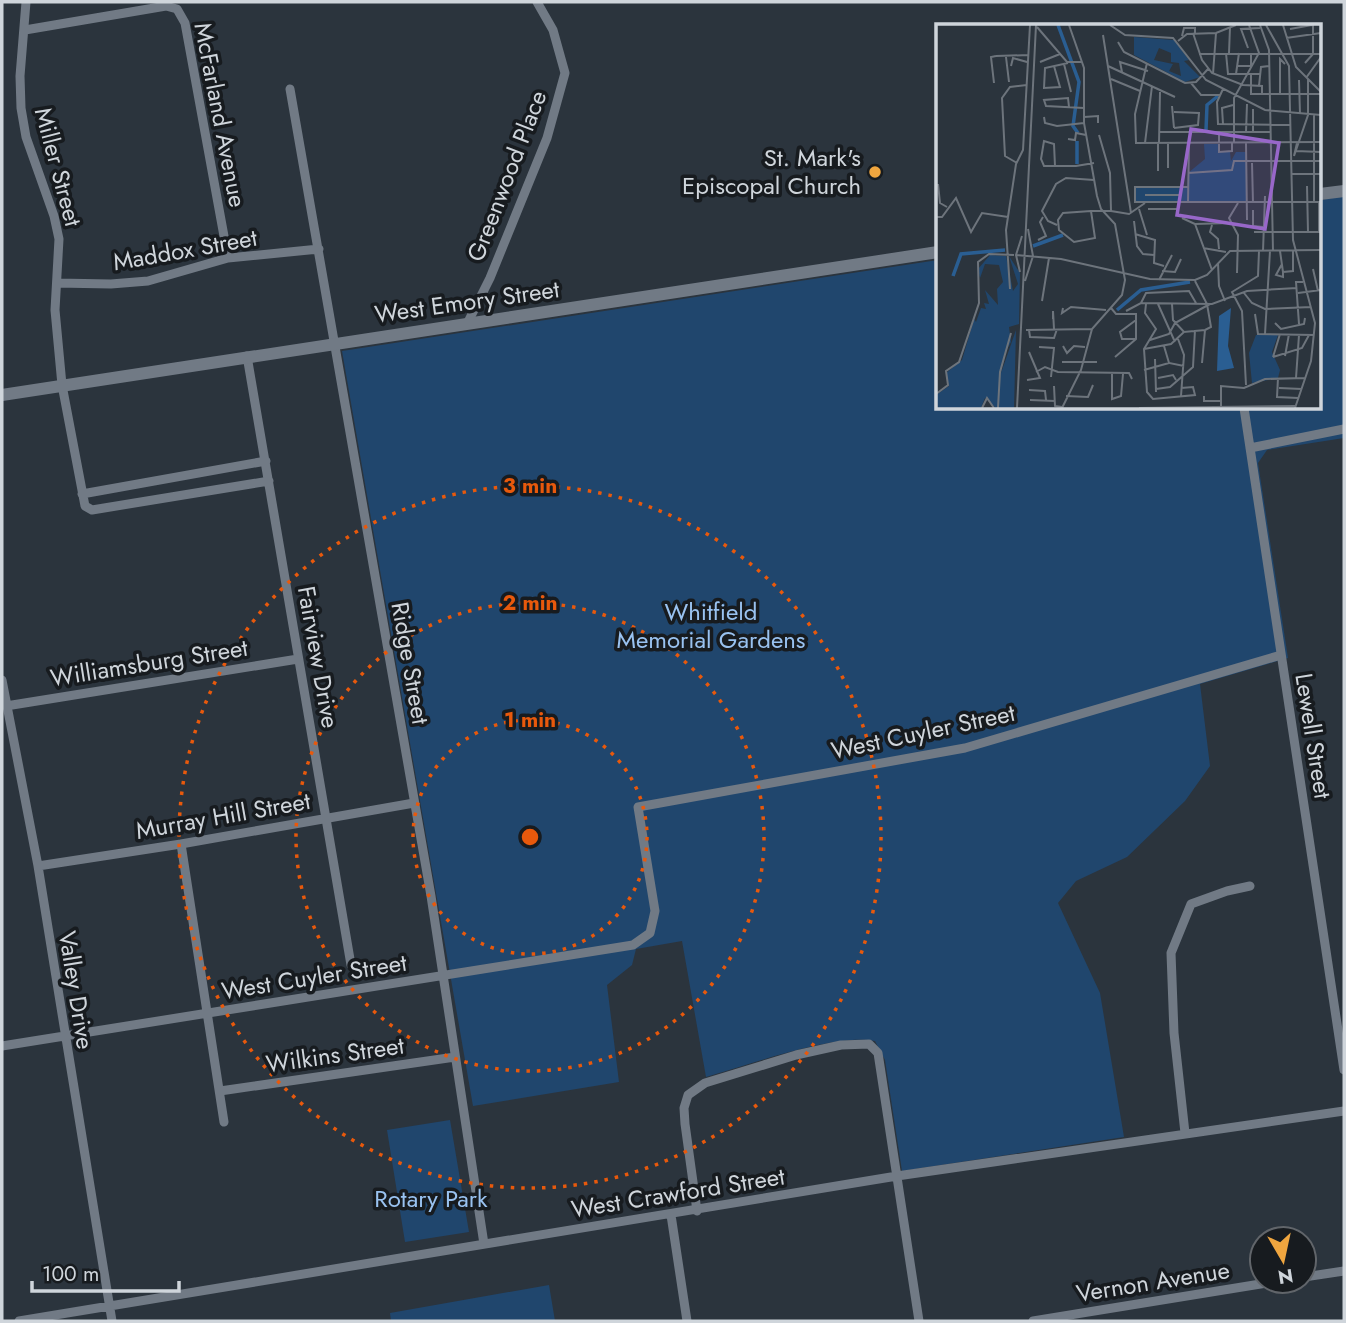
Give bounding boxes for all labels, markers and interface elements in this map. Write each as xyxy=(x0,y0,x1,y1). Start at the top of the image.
street label: McFarland Avenue xyxy=(185,20,256,210)
inset map xyxy=(936,24,1322,410)
street label: Greenwood Place xyxy=(458,85,555,266)
street label: Miller Street xyxy=(26,104,91,230)
place label: St. Mark's Episcopal Church xyxy=(682,140,861,203)
marker: St. Mark's Episcopal Church xyxy=(867,164,883,180)
street label: Maddox Street xyxy=(110,220,260,279)
street label: West Emory Street xyxy=(372,271,562,332)
text: 3 min xyxy=(503,471,557,501)
street label: Fairview Drive xyxy=(289,583,348,731)
text: 2 min xyxy=(502,588,558,618)
park label: Whitfield Memorial Gardens xyxy=(616,594,806,657)
street label: Ridge Street xyxy=(383,599,439,727)
street label: Williamsburg Street xyxy=(48,630,250,695)
street label: Lewell Street xyxy=(1286,671,1341,801)
street label: West Cuyler Street xyxy=(828,695,1018,768)
text: 1 min xyxy=(504,705,556,735)
street label: Murray Hill Street xyxy=(133,783,313,848)
centre of rings xyxy=(518,825,542,849)
street label: Valley Drive xyxy=(50,928,103,1051)
street label: West Cuyler Street xyxy=(219,945,409,1008)
street label: Wilkins Street xyxy=(264,1027,406,1082)
street label: West Crawford Street xyxy=(569,1158,787,1227)
park label: Rotary Park xyxy=(374,1181,488,1216)
north arrow xyxy=(1248,1225,1318,1295)
scale bar xyxy=(32,1250,178,1294)
street label: Vernon Avenue xyxy=(1074,1252,1232,1311)
text: 100 m xyxy=(42,1259,99,1289)
text: N xyxy=(1276,1262,1295,1291)

